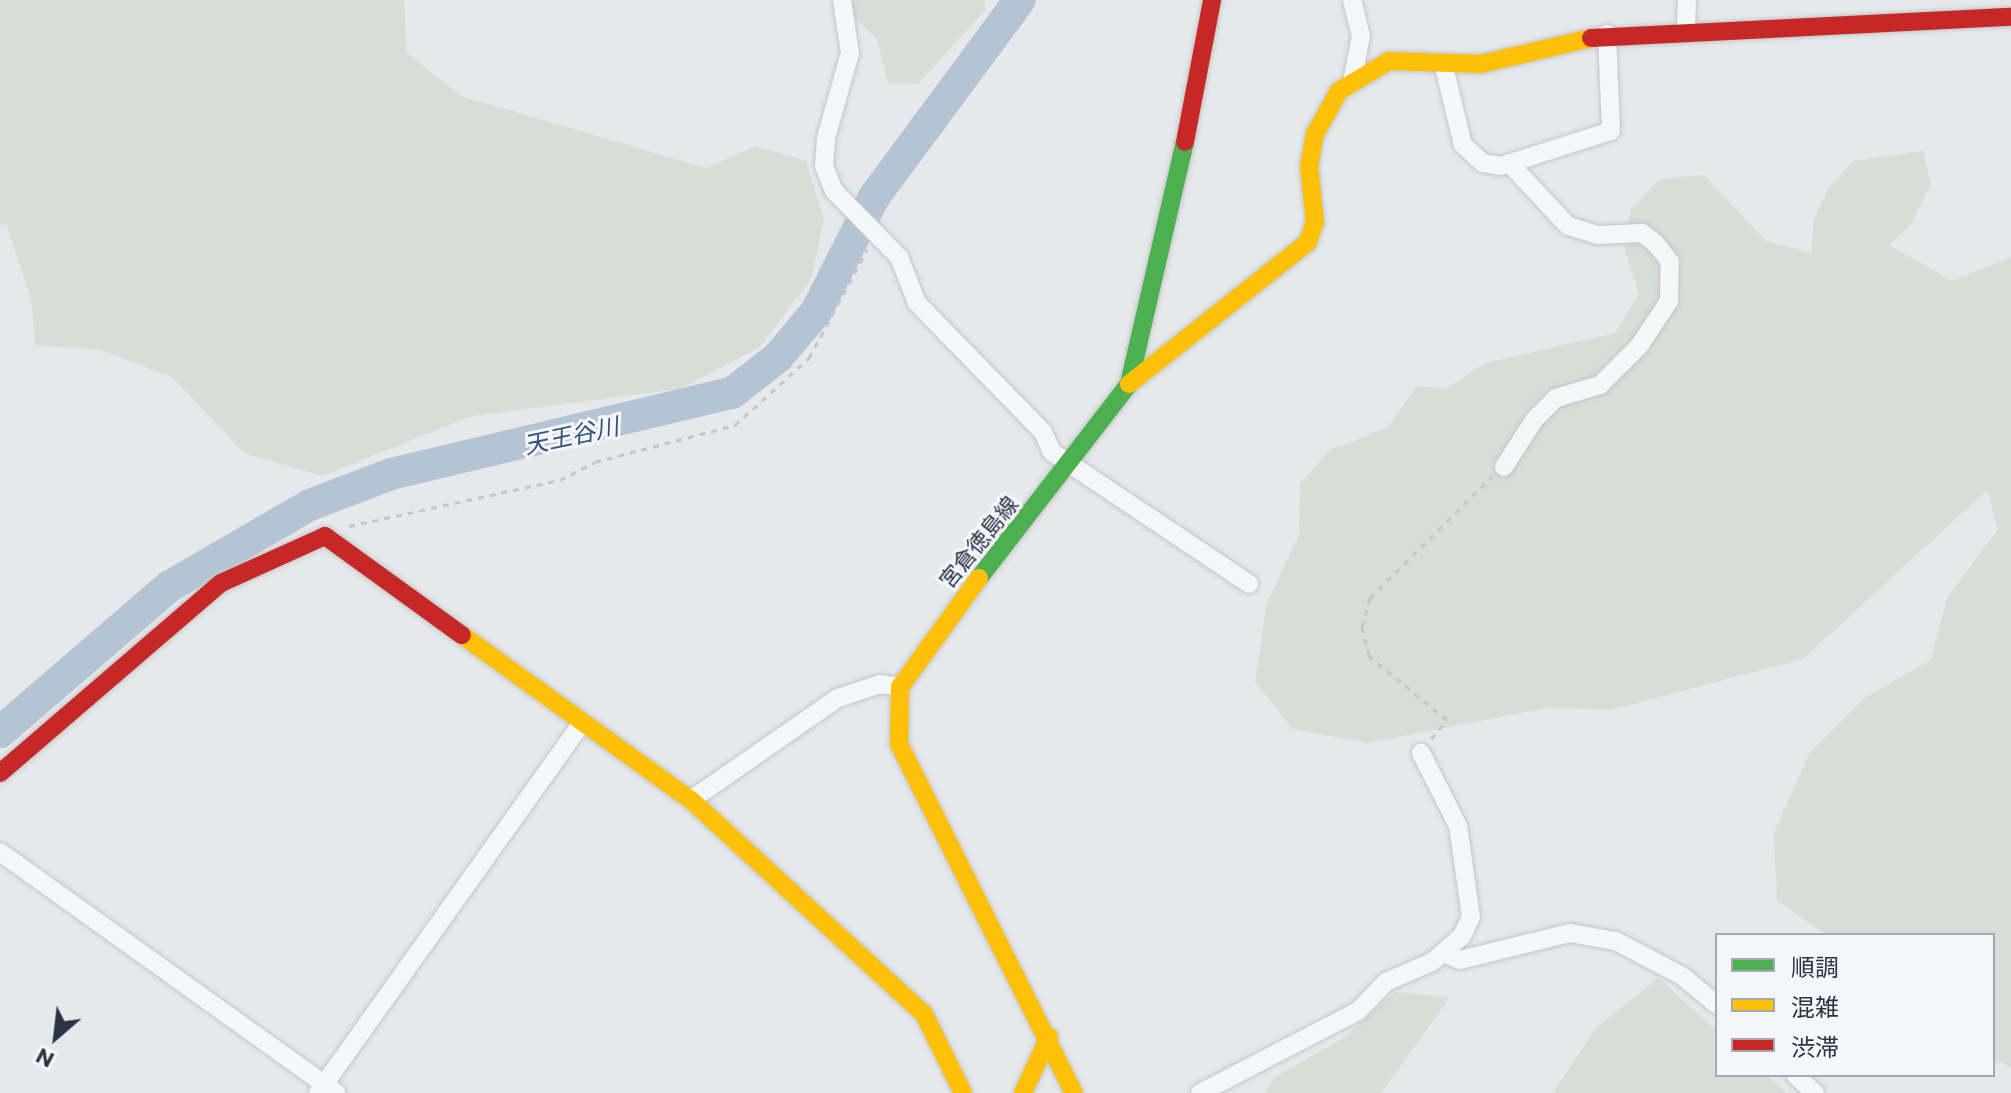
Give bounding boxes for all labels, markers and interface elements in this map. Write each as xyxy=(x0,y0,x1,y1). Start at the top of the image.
water label: 天王谷川 xyxy=(521,411,621,459)
street label: 宮倉徳島線 xyxy=(933,491,1023,593)
legend xyxy=(1715,933,1995,1077)
text: 順調 xyxy=(1791,952,1839,981)
text: 混雑 xyxy=(1791,992,1839,1021)
north arrow xyxy=(16,997,96,1077)
text: 渋滞 xyxy=(1791,1032,1839,1061)
text: N xyxy=(31,1043,58,1074)

